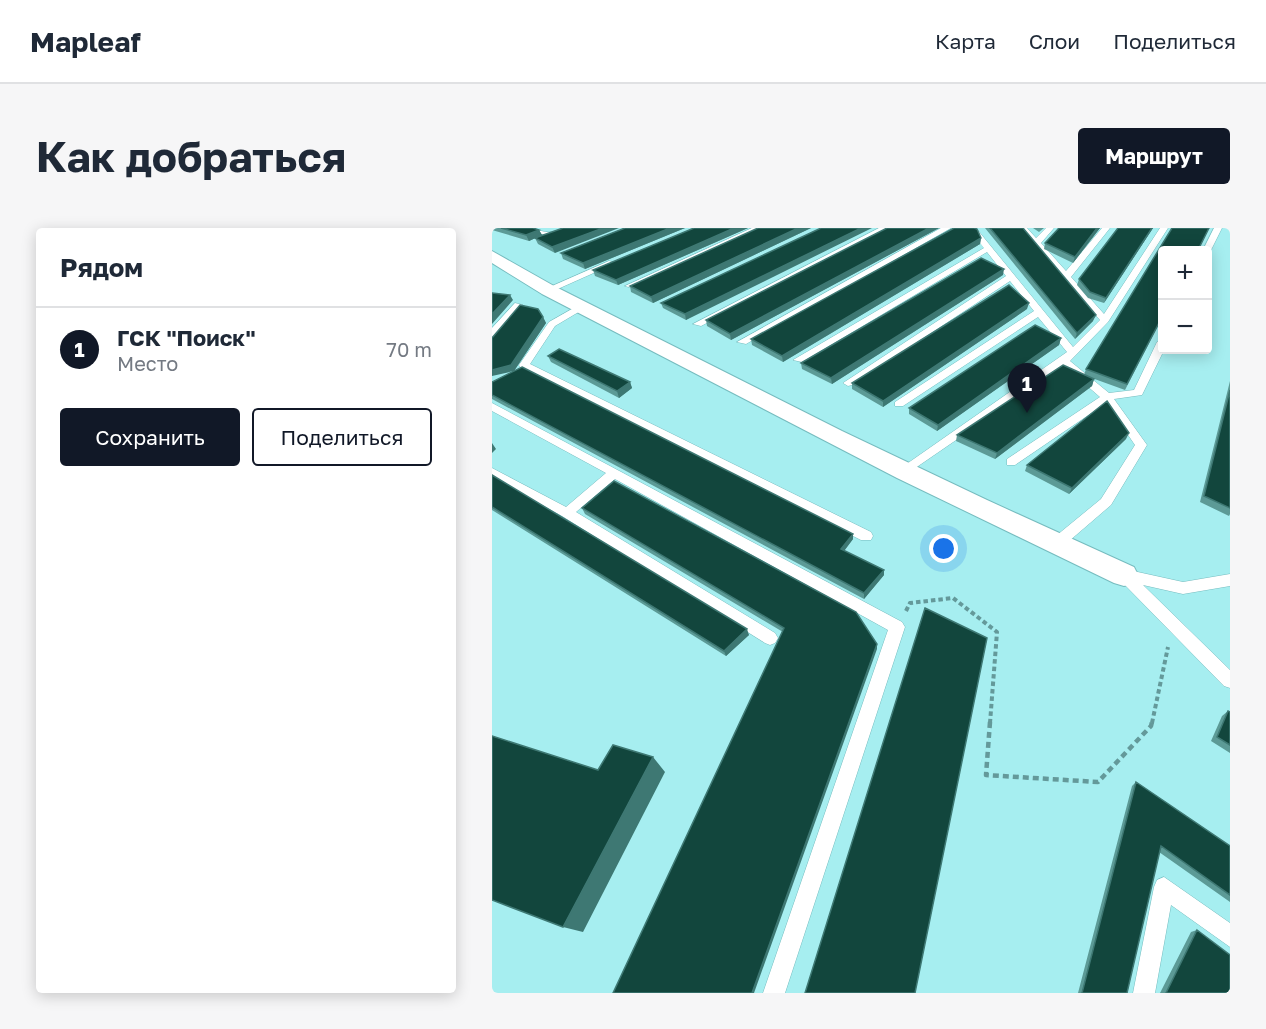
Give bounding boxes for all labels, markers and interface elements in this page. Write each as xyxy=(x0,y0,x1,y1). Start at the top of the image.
text: Mapleaf xyxy=(30,25,141,58)
text: Карта xyxy=(935,28,996,54)
text: Слои xyxy=(1029,28,1080,54)
text: Поделиться xyxy=(1113,28,1236,54)
button: Маршрут xyxy=(1078,128,1230,184)
text: Как добраться xyxy=(36,131,346,181)
map controls xyxy=(1158,246,1212,354)
button: + xyxy=(1158,246,1212,300)
text: Рядом xyxy=(60,252,143,283)
button: − xyxy=(1158,300,1212,354)
text: ГСК "Поиск" xyxy=(117,324,256,351)
text: 1 xyxy=(74,337,85,361)
text: 70 m xyxy=(386,337,432,361)
text: Место xyxy=(117,351,178,375)
pin: 1 xyxy=(1008,364,1046,413)
button: Сохранить xyxy=(60,408,240,466)
button: Поделиться xyxy=(252,408,432,466)
your location xyxy=(929,534,958,563)

